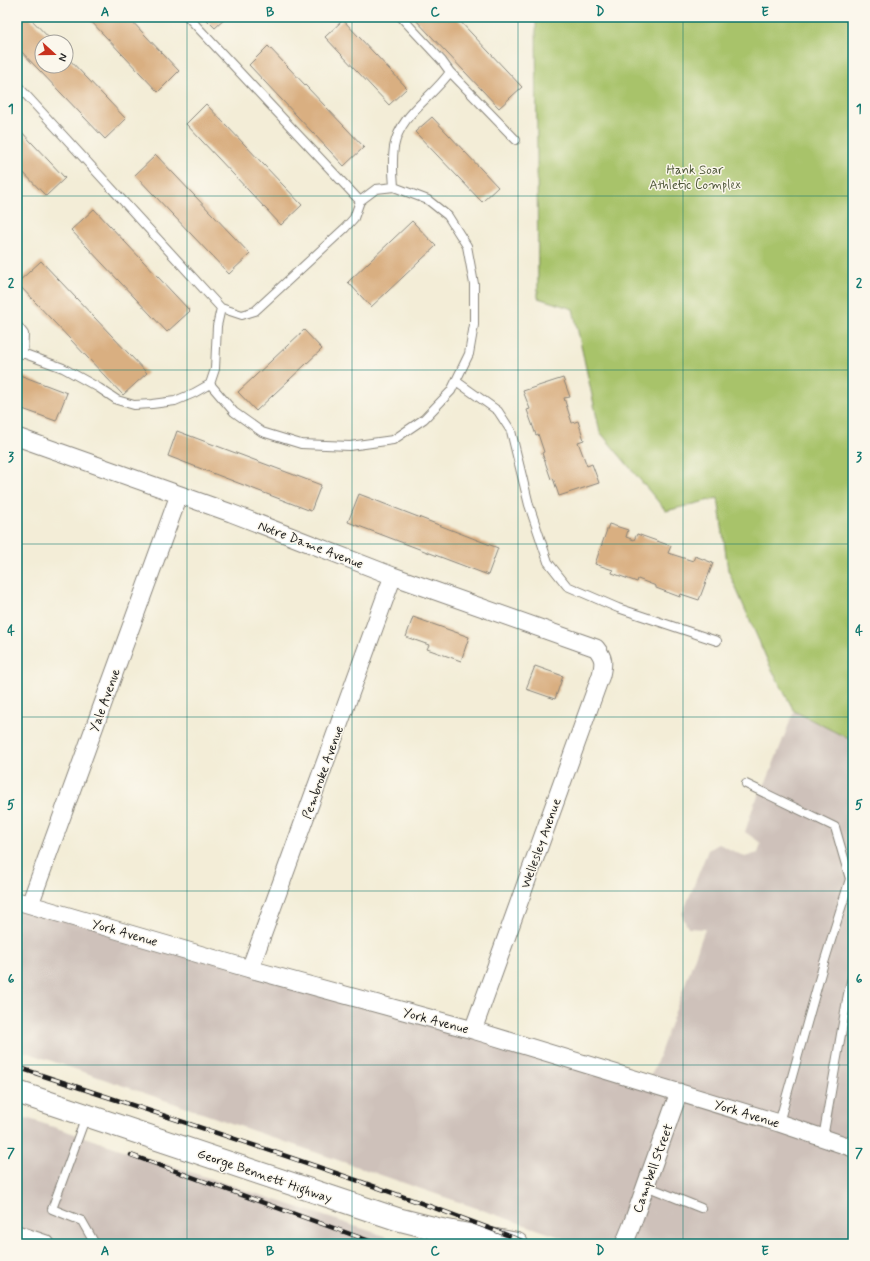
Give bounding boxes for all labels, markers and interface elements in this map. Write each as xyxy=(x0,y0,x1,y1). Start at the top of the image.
text: A xyxy=(101,4,109,21)
text: B xyxy=(266,4,275,21)
text: C xyxy=(430,4,440,21)
text: D xyxy=(596,4,605,21)
text: E xyxy=(761,4,769,21)
north arrow xyxy=(34,34,74,74)
text: N xyxy=(55,51,70,63)
text: 1 xyxy=(8,101,14,118)
text: 1 xyxy=(856,101,862,118)
park label: Hank Soar Athletic Complex xyxy=(649,162,741,194)
text: 2 xyxy=(8,275,15,292)
text: 2 xyxy=(856,275,863,292)
text: 3 xyxy=(8,449,14,466)
text: 3 xyxy=(856,449,862,466)
street label: Notre Dame Avenue xyxy=(255,517,366,573)
text: 4 xyxy=(7,623,15,640)
text: 4 xyxy=(855,623,863,640)
street label: Yale Avenue xyxy=(86,666,125,735)
street label: Pembroke Avenue xyxy=(299,723,348,821)
street label: Wellesley Avenue xyxy=(517,796,566,891)
text: 5 xyxy=(7,797,15,814)
text: 5 xyxy=(855,797,863,814)
street label: York Avenue xyxy=(90,916,160,951)
text: 6 xyxy=(8,971,15,988)
text: 6 xyxy=(856,971,863,988)
street label: York Avenue xyxy=(401,1004,471,1038)
street label: York Avenue xyxy=(712,1096,782,1132)
street label: Campbell Street xyxy=(629,1122,677,1215)
text: 7 xyxy=(7,1145,15,1162)
street label: George Bennett Highway xyxy=(194,1145,335,1210)
text: 7 xyxy=(855,1145,863,1162)
text: A xyxy=(101,1243,109,1260)
text: B xyxy=(266,1243,275,1260)
text: C xyxy=(430,1243,440,1260)
text: D xyxy=(596,1243,605,1260)
text: E xyxy=(761,1243,769,1260)

